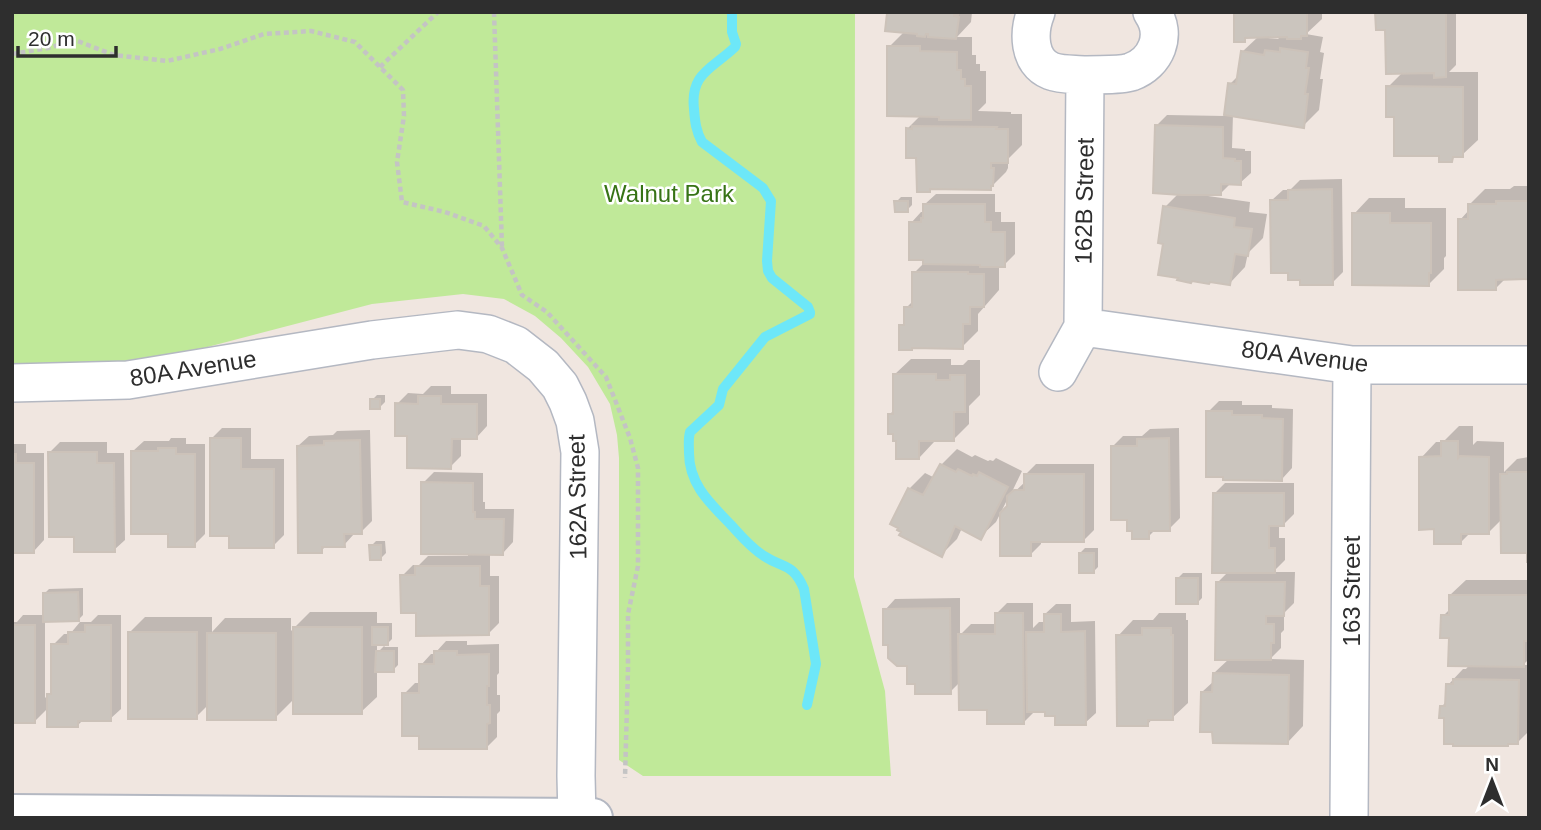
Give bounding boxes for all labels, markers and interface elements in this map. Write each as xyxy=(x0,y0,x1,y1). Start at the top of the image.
scale bar xyxy=(18,14,116,58)
text: 20 m xyxy=(28,27,75,50)
street label: 162B Street xyxy=(1069,137,1099,265)
park label: Walnut Park xyxy=(604,180,735,207)
street label: 80A Avenue xyxy=(1240,335,1370,377)
street label: 80A Avenue xyxy=(128,345,258,391)
street label: 162A Street xyxy=(562,434,592,560)
street label: 163 Street xyxy=(1338,535,1365,646)
north arrow xyxy=(1457,746,1527,816)
text: N xyxy=(1485,754,1499,775)

